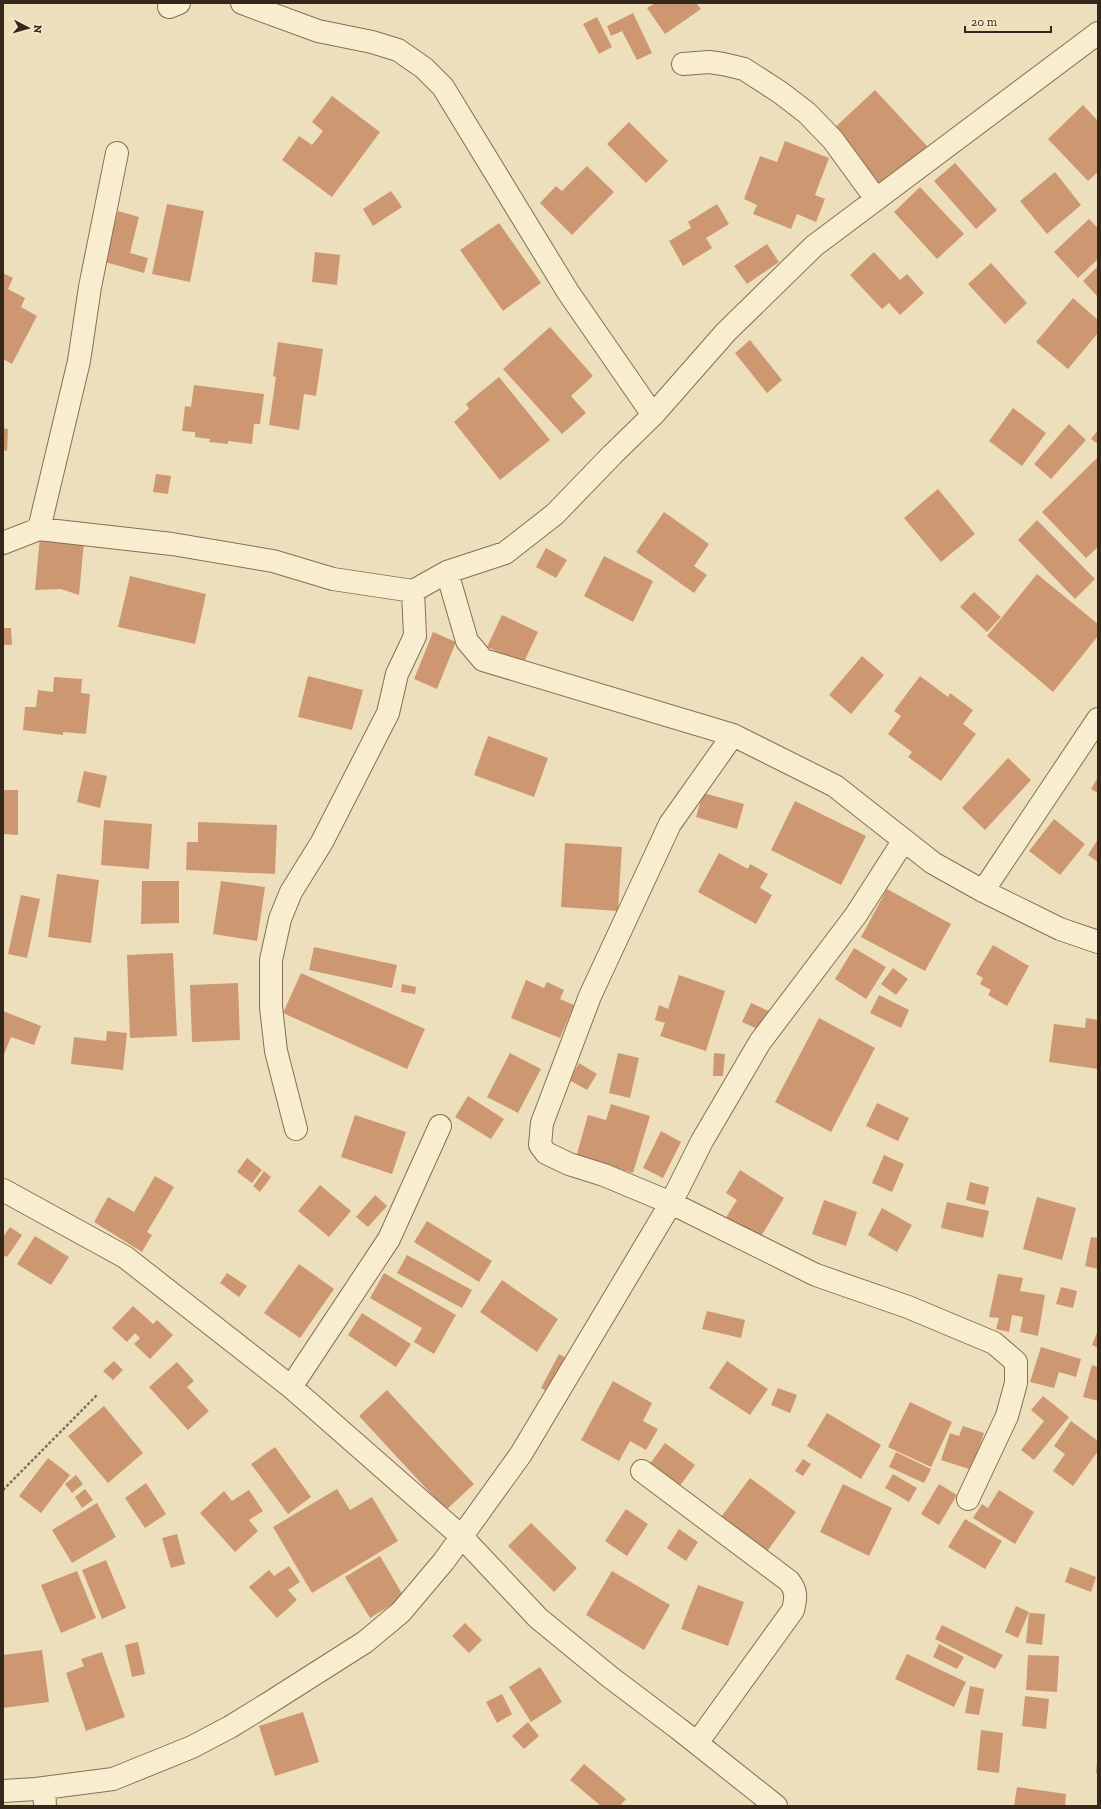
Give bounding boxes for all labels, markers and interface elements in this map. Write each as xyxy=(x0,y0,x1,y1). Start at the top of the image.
north arrow xyxy=(8,8,48,48)
scale bar xyxy=(965,8,1051,34)
text: 20 m xyxy=(971,15,998,29)
text: N xyxy=(30,24,44,34)

